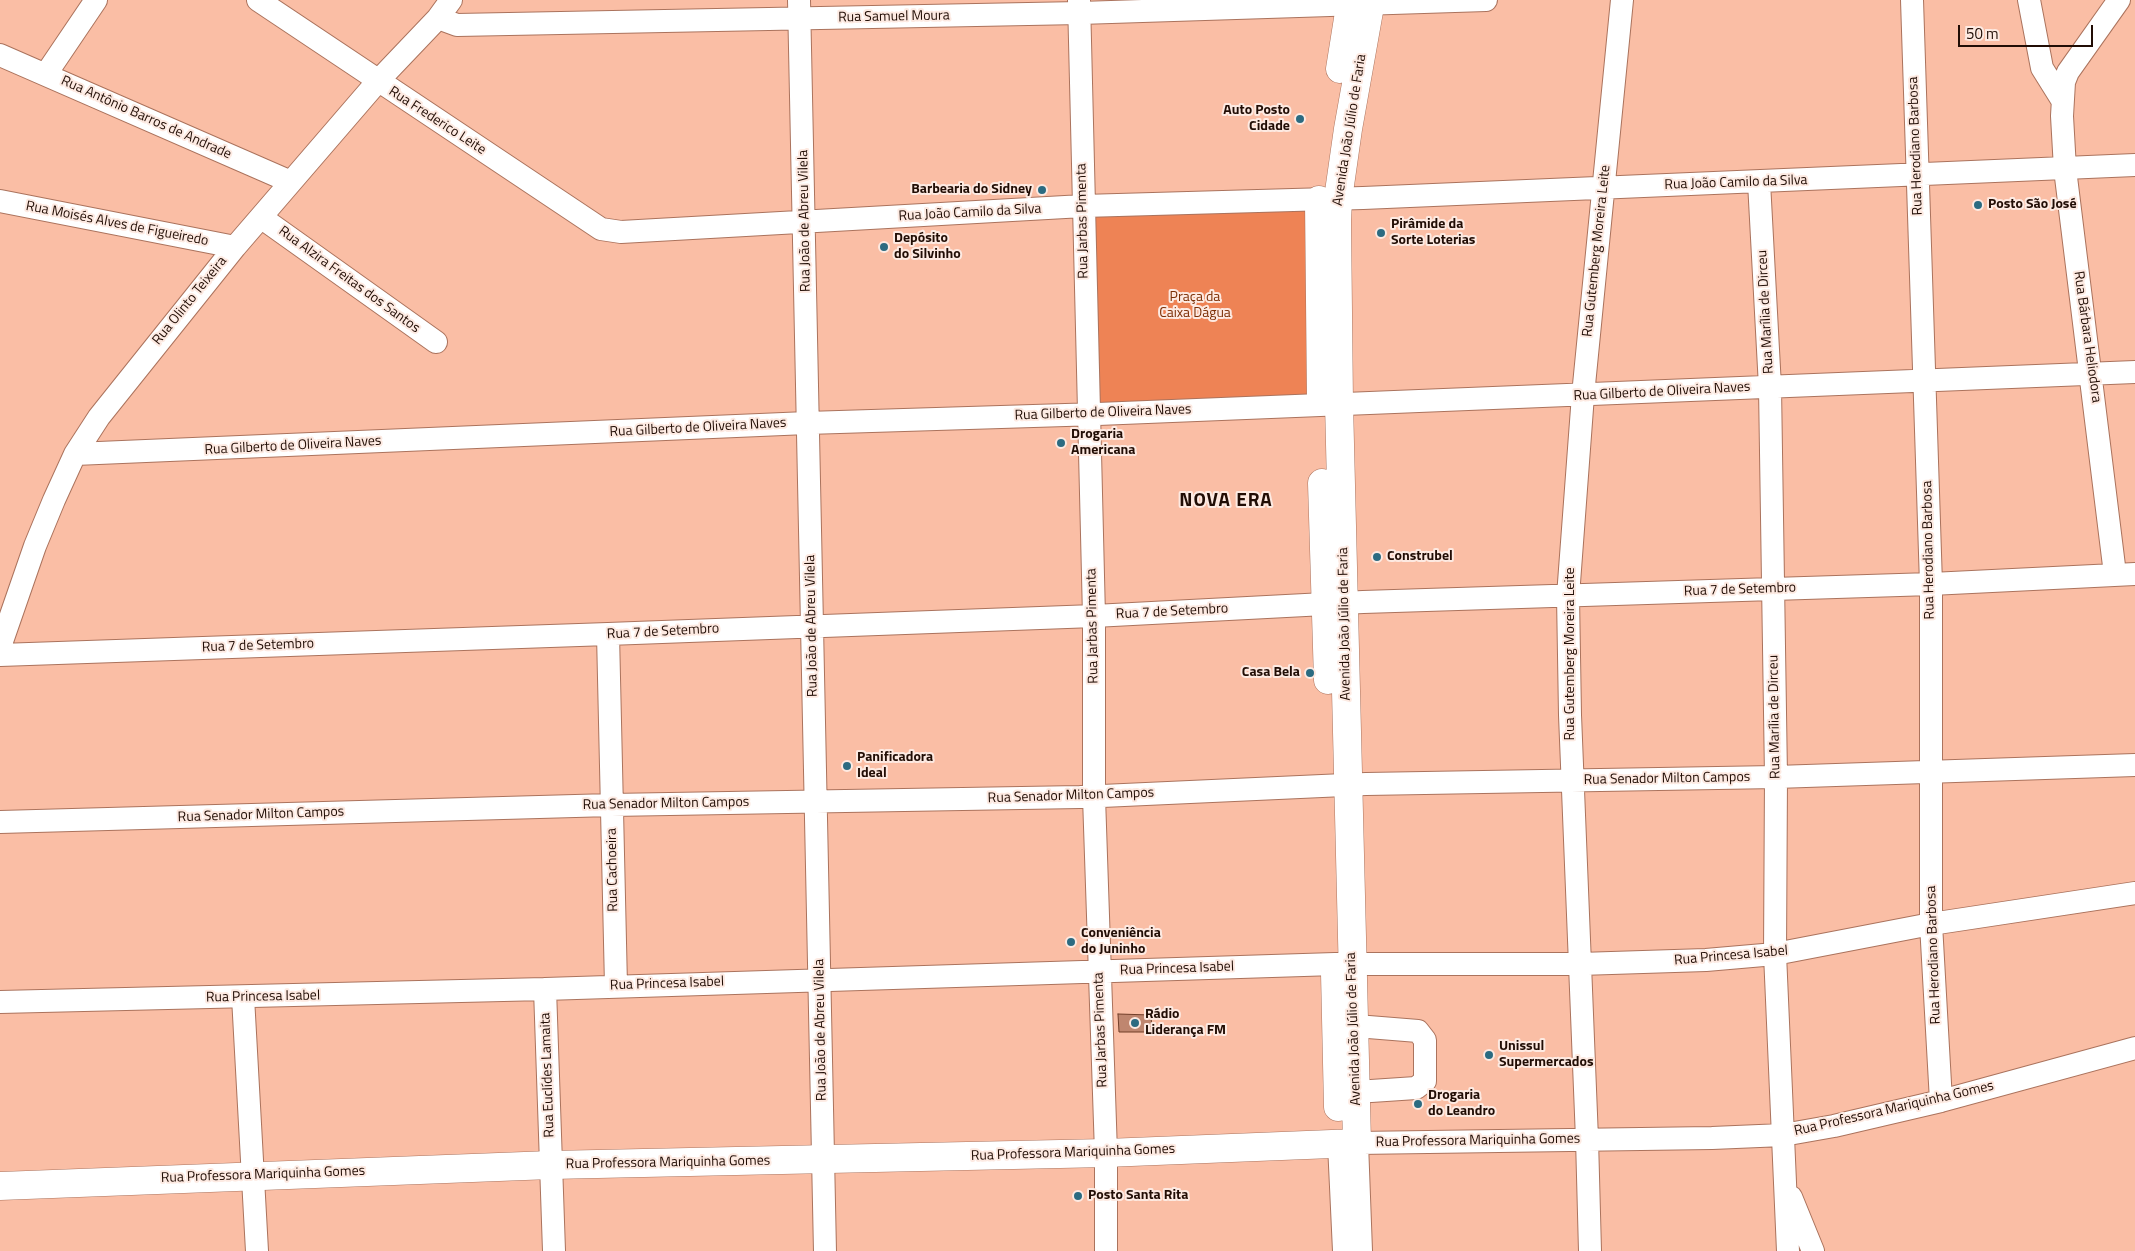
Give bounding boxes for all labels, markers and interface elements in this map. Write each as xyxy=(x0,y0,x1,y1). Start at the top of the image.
street label: Rua Samuel Moura xyxy=(838,8,950,26)
scale bar xyxy=(1960,15,2095,47)
text: 50 m xyxy=(1966,22,1999,45)
street label: Avenida João Júlio de Faria xyxy=(1330,53,1370,207)
street label: Rua Antônio Barros de Andrade xyxy=(58,73,234,163)
street label: Rua Herodiano Barbosa xyxy=(1905,76,1927,216)
street label: Rua Frederico Leite xyxy=(385,83,489,159)
place label: Auto Posto Cidade xyxy=(1223,103,1290,136)
marker: Auto Posto Cidade xyxy=(1294,113,1306,125)
street label: Rua João de Abreu Vilela xyxy=(795,150,815,292)
street label: Rua Jarbas Pimenta xyxy=(1074,163,1092,279)
street label: Rua Gutemberg Moreira Leite xyxy=(1580,164,1614,338)
street label: Rua João Camilo da Silva xyxy=(1664,172,1808,194)
place label: Barbearia do Sidney xyxy=(911,182,1032,198)
marker: Barbearia do Sidney xyxy=(1036,184,1048,196)
place label: Posto São José xyxy=(1988,197,2077,213)
street label: Rua Moisés Alves de Figueiredo xyxy=(24,198,210,250)
marker: Posto São José xyxy=(1972,199,1984,211)
street label: Rua João Camilo da Silva xyxy=(898,201,1042,225)
place label: Pirâmide da Sorte Loterias xyxy=(1391,217,1475,250)
street label: Rua Alzira Freitas dos Santos xyxy=(275,223,423,337)
marker: Pirâmide da Sorte Loterias xyxy=(1375,227,1387,239)
place label: Depósito do Silvinho xyxy=(894,231,961,264)
marker: Depósito do Silvinho xyxy=(878,241,890,253)
street label: Rua Marília de Dirceu xyxy=(1754,250,1778,374)
street label: Rua Olinto Teixeira xyxy=(149,253,231,349)
street label: Rua Bárbara Heliodora xyxy=(2069,270,2105,404)
park label: Praça da Caixa Dágua xyxy=(1159,290,1231,322)
street label: Rua Gilberto de Oliveira Naves xyxy=(1573,379,1751,405)
street label: Rua Gilberto de Oliveira Naves xyxy=(1014,402,1192,424)
street label: Rua Gilberto de Oliveira Naves xyxy=(609,415,787,441)
place label: Drogaria Americana xyxy=(1071,427,1135,460)
street label: Rua Gilberto de Oliveira Naves xyxy=(204,433,382,459)
marker: Drogaria Americana xyxy=(1055,437,1067,449)
street label: Rua Herodiano Barbosa xyxy=(1919,480,1939,620)
district label: NOVA ERA xyxy=(1178,490,1274,512)
street label: Avenida João Júlio de Faria xyxy=(1335,547,1355,701)
place label: Construbel xyxy=(1387,549,1453,565)
marker: Construbel xyxy=(1371,551,1383,563)
street label: Rua João de Abreu Vilela xyxy=(802,555,822,697)
street label: Rua Jarbas Pimenta xyxy=(1084,568,1102,684)
street label: Rua Gutemberg Moreira Leite xyxy=(1563,568,1579,740)
street label: Rua 7 de Setembro xyxy=(1684,580,1796,600)
street label: Rua 7 de Setembro xyxy=(1115,601,1229,623)
street label: Rua 7 de Setembro xyxy=(606,621,720,643)
street label: Rua 7 de Setembro xyxy=(202,636,314,656)
street label: Rua Marília de Dirceu xyxy=(1766,655,1784,779)
place label: Casa Bela xyxy=(1242,665,1300,681)
marker: Casa Bela xyxy=(1304,667,1316,679)
place label: Panificadora Ideal xyxy=(857,750,933,782)
marker: Panificadora Ideal xyxy=(841,760,853,772)
street label: Rua Senador Milton Campos xyxy=(1584,769,1750,789)
street label: Rua Senador Milton Campos xyxy=(987,785,1155,807)
street label: Rua Senador Milton Campos xyxy=(583,794,749,814)
street label: Rua Senador Milton Campos xyxy=(177,804,345,826)
street label: Rua Cachoeira xyxy=(604,828,622,912)
street label: Rua Herodiano Barbosa xyxy=(1923,885,1945,1025)
place label: Conveniência do Juninho xyxy=(1081,926,1161,959)
marker: Conveniência do Juninho xyxy=(1065,936,1077,948)
street label: Rua Princesa Isabel xyxy=(1673,943,1789,969)
street label: Avenida João Júlio de Faria xyxy=(1343,952,1365,1106)
street label: Rua João de Abreu Vilela xyxy=(811,959,831,1101)
street label: Rua Princesa Isabel xyxy=(1120,959,1234,979)
street label: Rua Jarbas Pimenta xyxy=(1091,972,1111,1088)
street label: Rua Princesa Isabel xyxy=(610,974,724,994)
street label: Rua Princesa Isabel xyxy=(206,988,320,1006)
place label: Rádio Liderança FM xyxy=(1145,1007,1226,1040)
street label: Rua Euclídes Lamaita xyxy=(537,1012,559,1138)
marker: Rádio Liderança FM xyxy=(1129,1017,1141,1029)
place label: Unissul Supermercados xyxy=(1499,1039,1594,1072)
marker: Unissul Supermercados xyxy=(1483,1049,1495,1061)
street label: Rua Professora Mariquinha Gomes xyxy=(1793,1078,1995,1140)
place label: Drogaria do Leandro xyxy=(1428,1088,1495,1120)
marker: Drogaria do Leandro xyxy=(1412,1098,1424,1110)
street label: Rua Professora Mariquinha Gomes xyxy=(1376,1131,1580,1151)
street label: Rua Professora Mariquinha Gomes xyxy=(971,1141,1175,1165)
street label: Rua Professora Mariquinha Gomes xyxy=(566,1153,770,1173)
street label: Rua Professora Mariquinha Gomes xyxy=(161,1163,365,1187)
place label: Posto Santa Rita xyxy=(1088,1188,1188,1204)
marker: Posto Santa Rita xyxy=(1072,1190,1084,1202)

